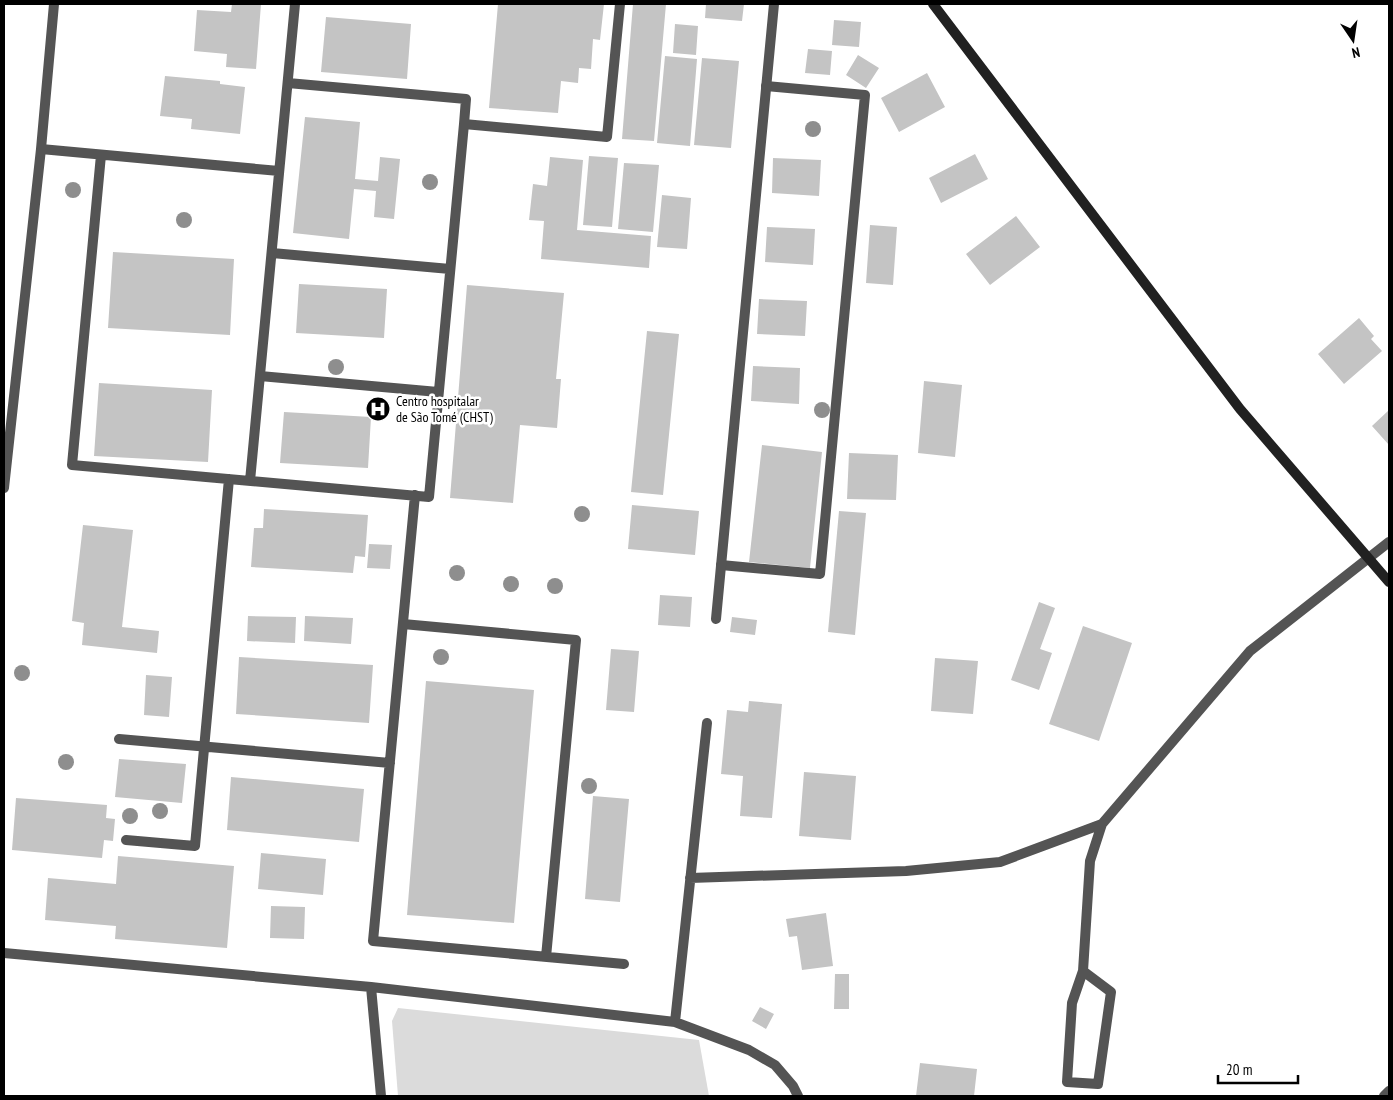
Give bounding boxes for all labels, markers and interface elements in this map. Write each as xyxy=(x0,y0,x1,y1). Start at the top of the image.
north arrow xyxy=(1328,15,1378,65)
text: N xyxy=(1350,43,1362,62)
place label: Centro hospitalar de São Tomé (CHST) xyxy=(396,392,493,426)
hospital icon: Centro hospitalar de São Tomé (CHST) xyxy=(365,396,391,422)
scale bar xyxy=(1218,1052,1298,1084)
text: 20 m xyxy=(1226,1060,1252,1079)

